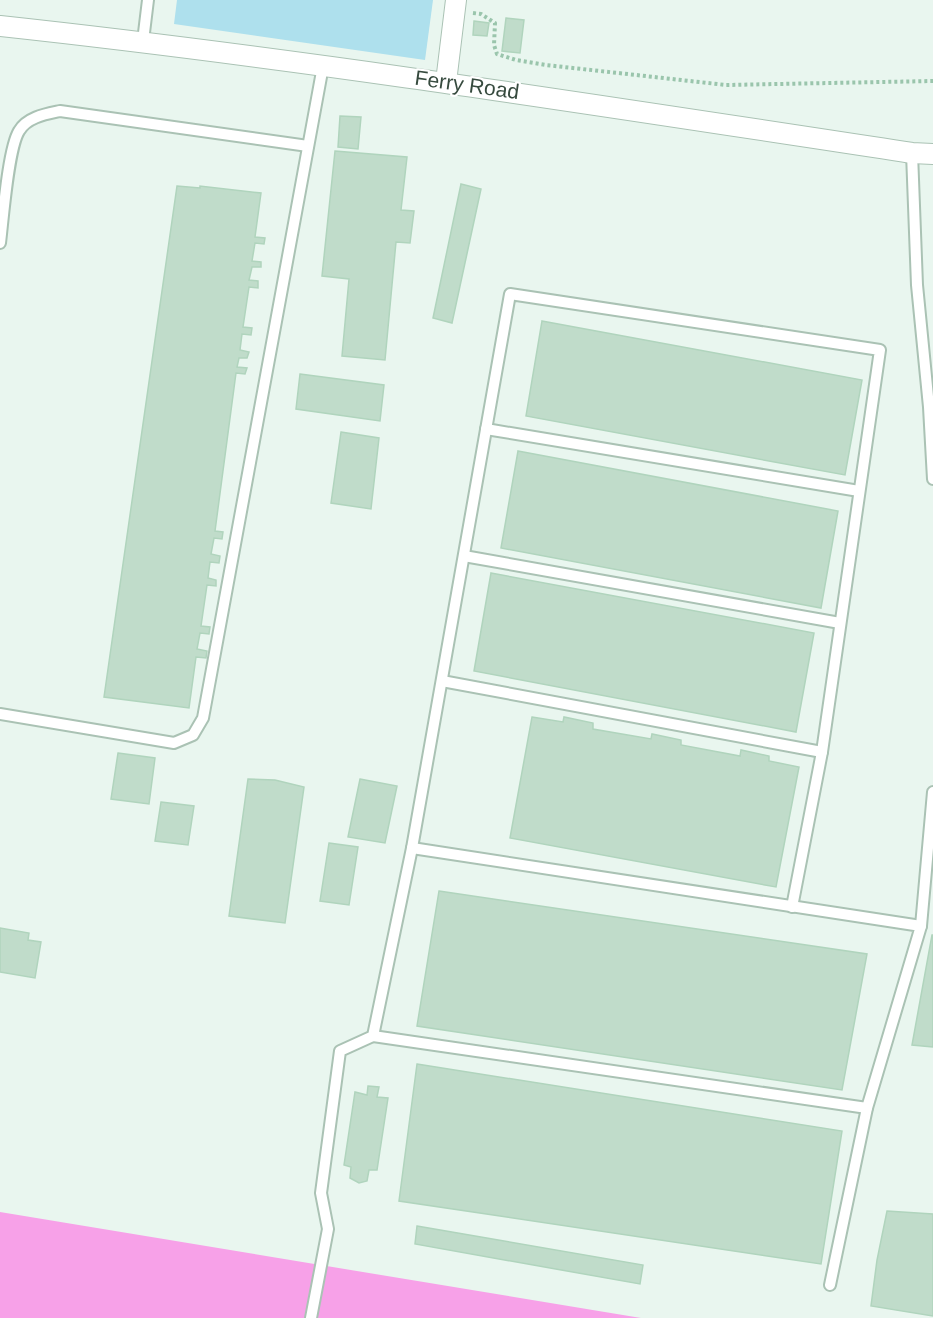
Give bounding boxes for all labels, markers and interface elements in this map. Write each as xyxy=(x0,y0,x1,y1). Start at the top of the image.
street label: Ferry Road xyxy=(413,66,521,103)

